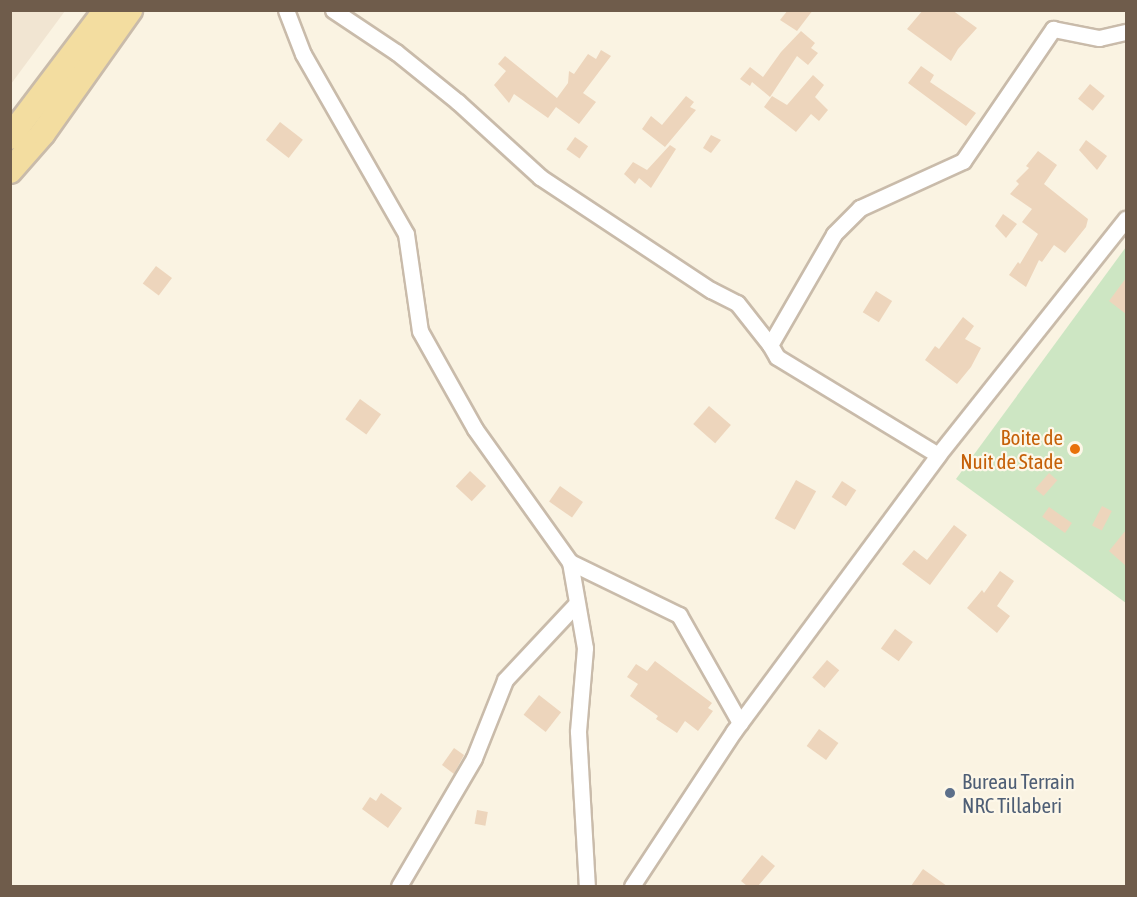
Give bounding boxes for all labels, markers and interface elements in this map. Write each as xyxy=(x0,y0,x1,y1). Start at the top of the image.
place label: Boite de Nuit de Stade xyxy=(960,424,1063,474)
marker: Boite de Nuit de Stade xyxy=(1068,442,1082,456)
place label: Bureau Terrain NRC Tillaberi xyxy=(962,768,1075,818)
marker: Bureau Terrain NRC Tillaberi xyxy=(943,786,957,800)

